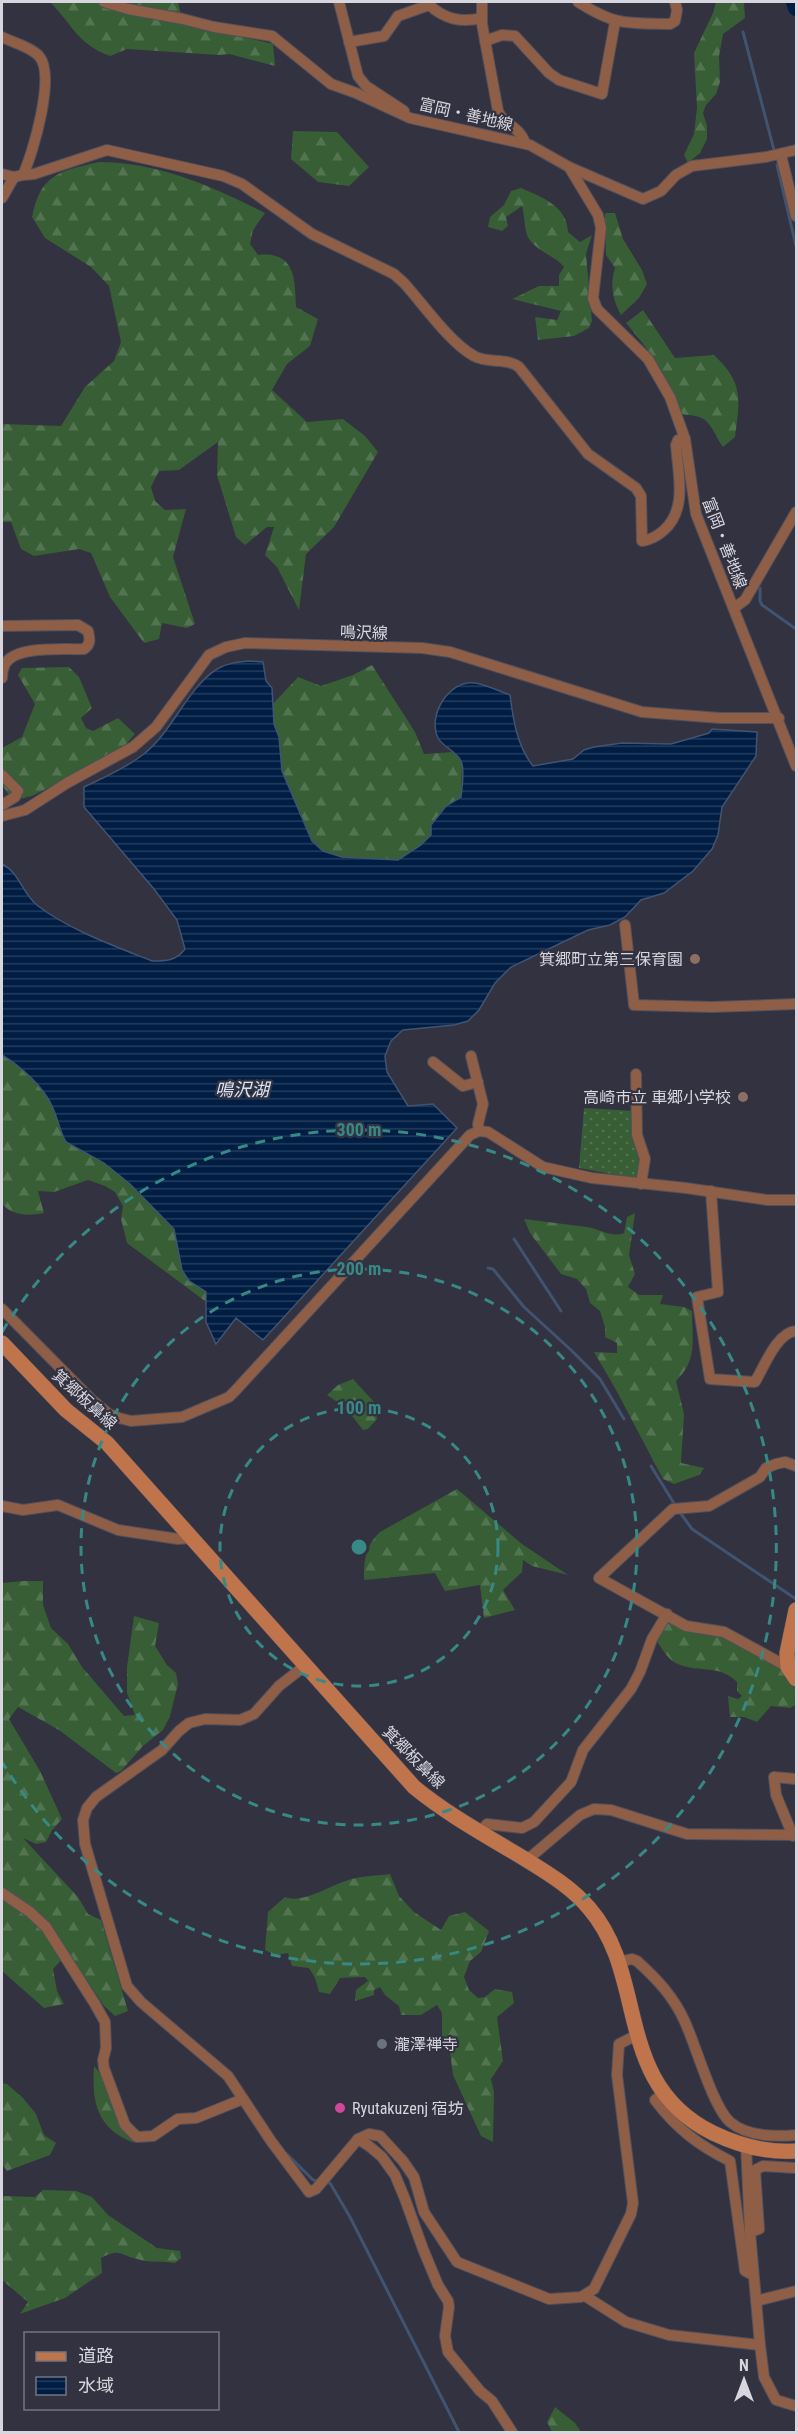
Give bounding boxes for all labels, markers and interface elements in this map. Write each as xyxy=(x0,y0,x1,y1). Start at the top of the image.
street label: 富岡・善地線 xyxy=(417,94,515,135)
street label: 富岡・善地線 xyxy=(698,495,751,591)
street label: 鳴沢線 xyxy=(340,622,388,643)
place label: 箕郷町立第三保育園 xyxy=(539,950,683,969)
marker: 箕郷町立第三保育園 xyxy=(688,952,702,966)
water label: 鳴沢湖 xyxy=(215,1079,272,1100)
place label: 高崎市立 車郷小学校 xyxy=(583,1088,731,1107)
marker: 高崎市立 車郷小学校 xyxy=(736,1090,750,1104)
text: 300 m xyxy=(337,1119,381,1140)
text: 200 m xyxy=(337,1258,381,1279)
street label: 箕郷板鼻線 xyxy=(49,1366,121,1433)
text: 100 m xyxy=(337,1397,381,1418)
centre of rings xyxy=(349,1537,369,1557)
street label: 箕郷板鼻線 xyxy=(379,1722,449,1792)
place label: 瀧澤禅寺 xyxy=(394,2035,458,2054)
marker: 瀧澤禅寺 xyxy=(375,2037,389,2051)
place label: Ryutakuzenj 宿坊 xyxy=(352,2099,464,2118)
marker: Ryutakuzenj 宿坊 xyxy=(333,2101,347,2115)
legend xyxy=(24,2332,219,2410)
text: 道路 xyxy=(78,2345,114,2366)
north arrow xyxy=(714,2350,774,2410)
text: N xyxy=(739,2356,749,2375)
text: 水域 xyxy=(78,2375,114,2396)

